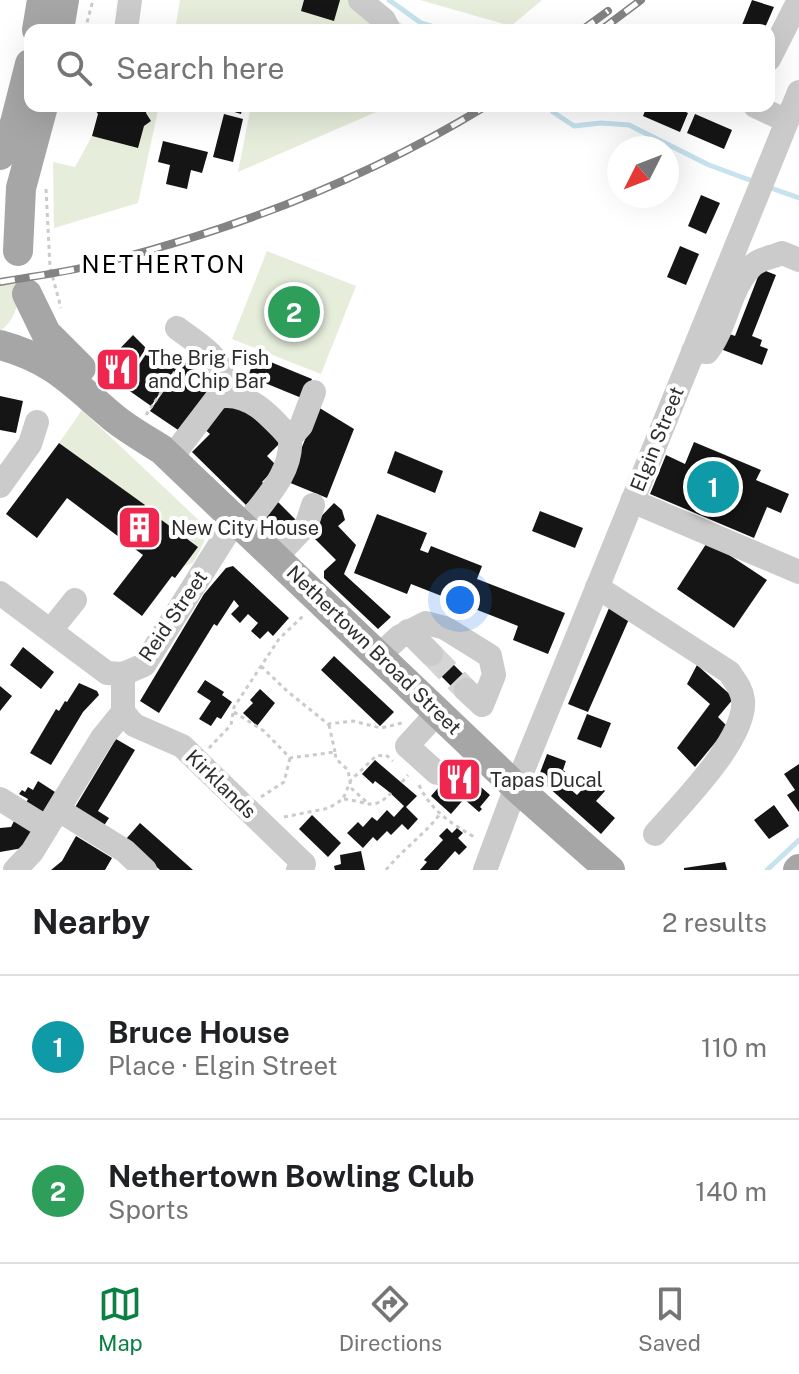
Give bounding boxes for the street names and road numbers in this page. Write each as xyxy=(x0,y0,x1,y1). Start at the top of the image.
street label: Elgin Street xyxy=(625,383,689,495)
street label: Nethertown Broad Street xyxy=(282,560,466,740)
street label: Reid Street xyxy=(134,566,212,666)
street label: Kirklands xyxy=(181,745,261,823)

